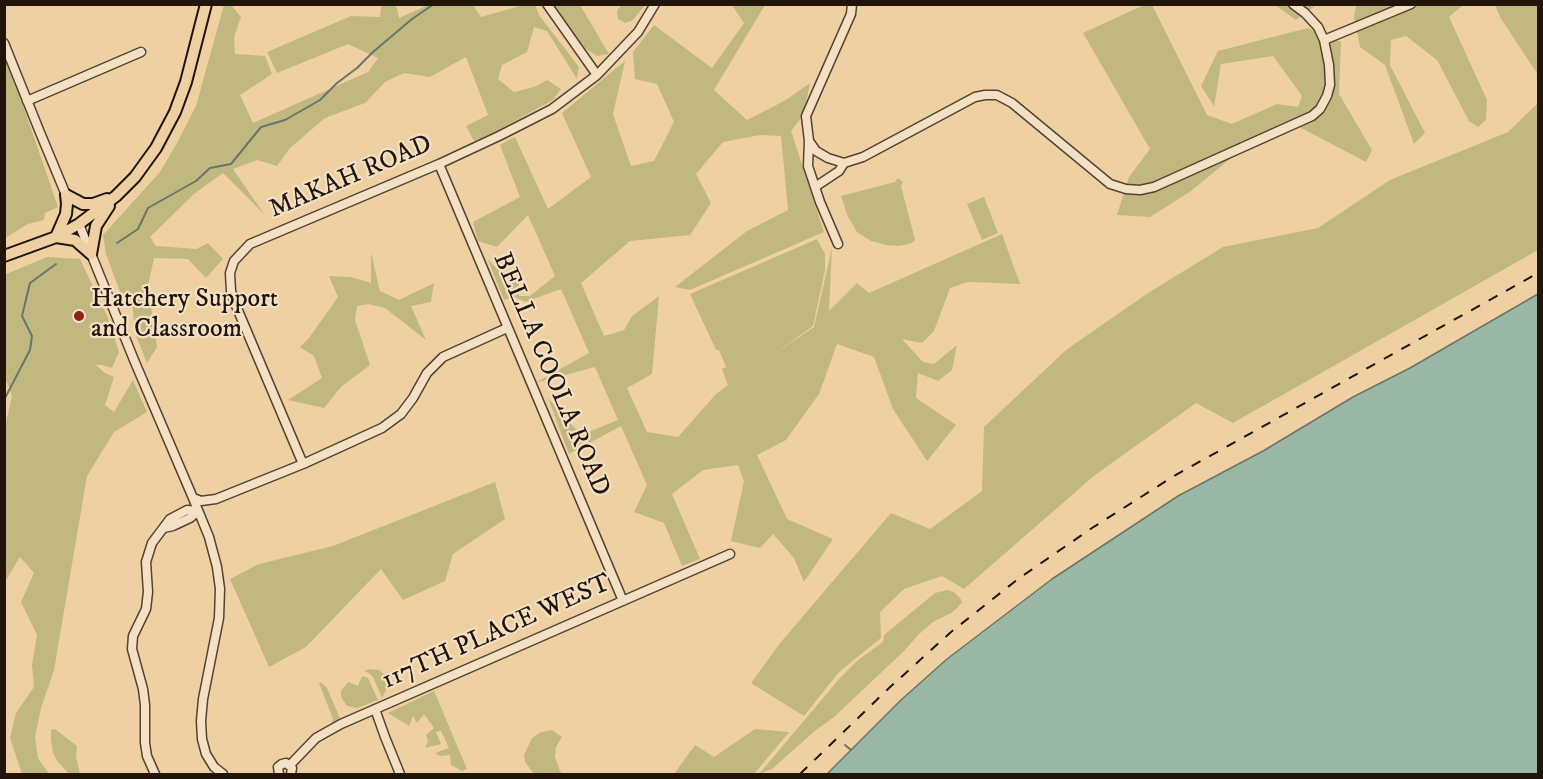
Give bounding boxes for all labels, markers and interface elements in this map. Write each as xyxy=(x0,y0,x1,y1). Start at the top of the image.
street label: MAKAH ROAD xyxy=(265,130,437,226)
street label: BELLA COOLA ROAD xyxy=(485,249,615,501)
place label: Hatchery Support and Classroom xyxy=(91,285,278,346)
marker: Hatchery Support and Classroom xyxy=(72,309,86,323)
street label: 117TH PLACE WEST xyxy=(378,568,616,698)

